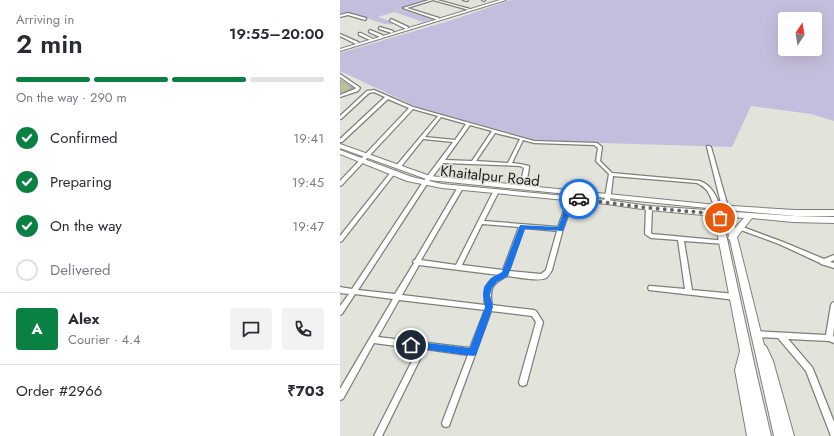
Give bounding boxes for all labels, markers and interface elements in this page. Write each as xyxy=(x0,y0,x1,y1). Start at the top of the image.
text: Arriving in xyxy=(16,10,74,29)
north arrow xyxy=(778,12,822,56)
map controls xyxy=(778,12,822,56)
text: 19:55–20:00 xyxy=(229,23,324,45)
text: 2 min xyxy=(16,25,83,63)
text: On the way · 290 m xyxy=(16,88,127,107)
icon: check xyxy=(16,127,38,149)
text: Confirmed xyxy=(50,127,118,149)
text: 19:41 xyxy=(293,129,324,148)
street label: Khaitalpur Road xyxy=(439,160,541,192)
icon: check xyxy=(16,171,38,193)
text: Preparing xyxy=(50,171,112,193)
text: 19:45 xyxy=(292,173,324,192)
courier xyxy=(559,179,599,219)
icon: car xyxy=(568,188,590,210)
pin xyxy=(703,201,737,235)
icon: bag xyxy=(709,207,731,229)
icon: check xyxy=(16,215,38,237)
text: On the way xyxy=(50,215,122,237)
text: 19:47 xyxy=(292,217,324,236)
text: Delivered xyxy=(50,259,111,281)
text: Alex xyxy=(68,308,99,330)
button: chat xyxy=(230,308,272,350)
button: phone xyxy=(282,308,324,350)
text: A xyxy=(31,318,43,340)
pin xyxy=(394,328,428,362)
text: Courier · 4.4 xyxy=(68,330,141,349)
icon: home xyxy=(400,334,422,356)
text: Order #2966 xyxy=(16,380,102,402)
text: ₹703 xyxy=(287,380,324,402)

